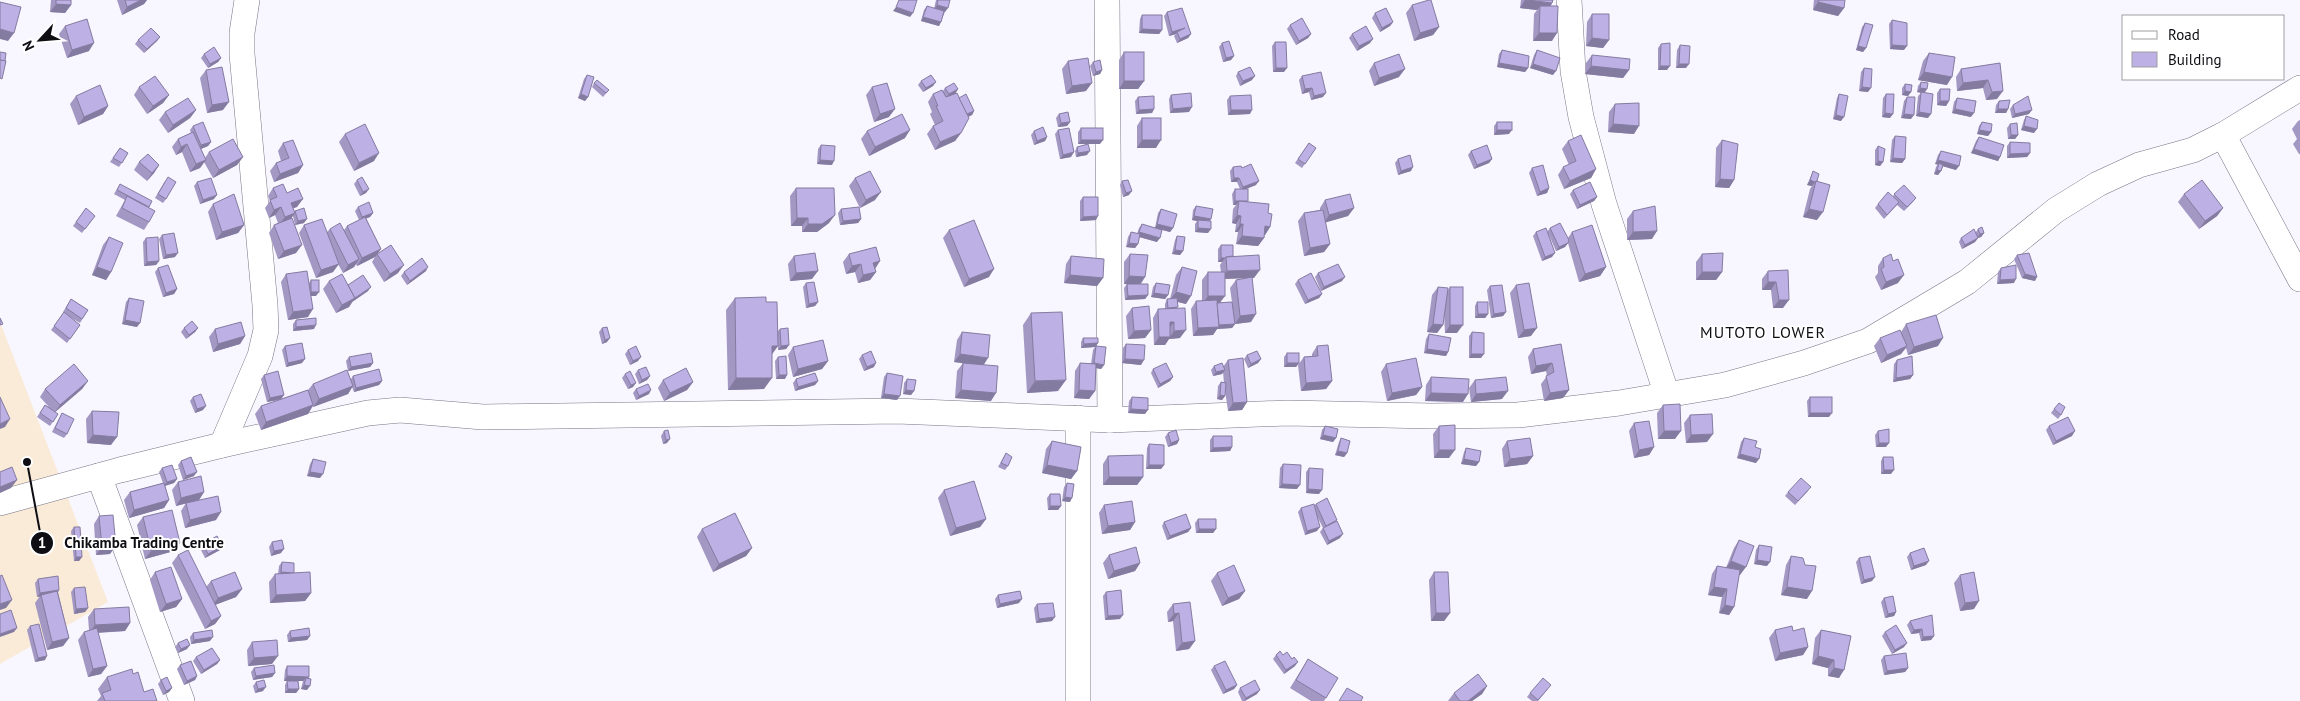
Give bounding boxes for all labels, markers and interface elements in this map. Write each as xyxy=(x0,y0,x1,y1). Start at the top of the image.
north arrow xyxy=(15,15,65,65)
legend xyxy=(2122,15,2285,80)
text: Road xyxy=(2168,25,2200,44)
text: N xyxy=(18,38,38,54)
text: Building xyxy=(2168,50,2222,69)
district label: MUTOTO LOWER xyxy=(1700,322,1826,342)
callout: Chikamba Trading Centre xyxy=(29,528,234,558)
text: 1 xyxy=(38,533,46,552)
text: Chikamba Trading Centre xyxy=(64,533,224,552)

